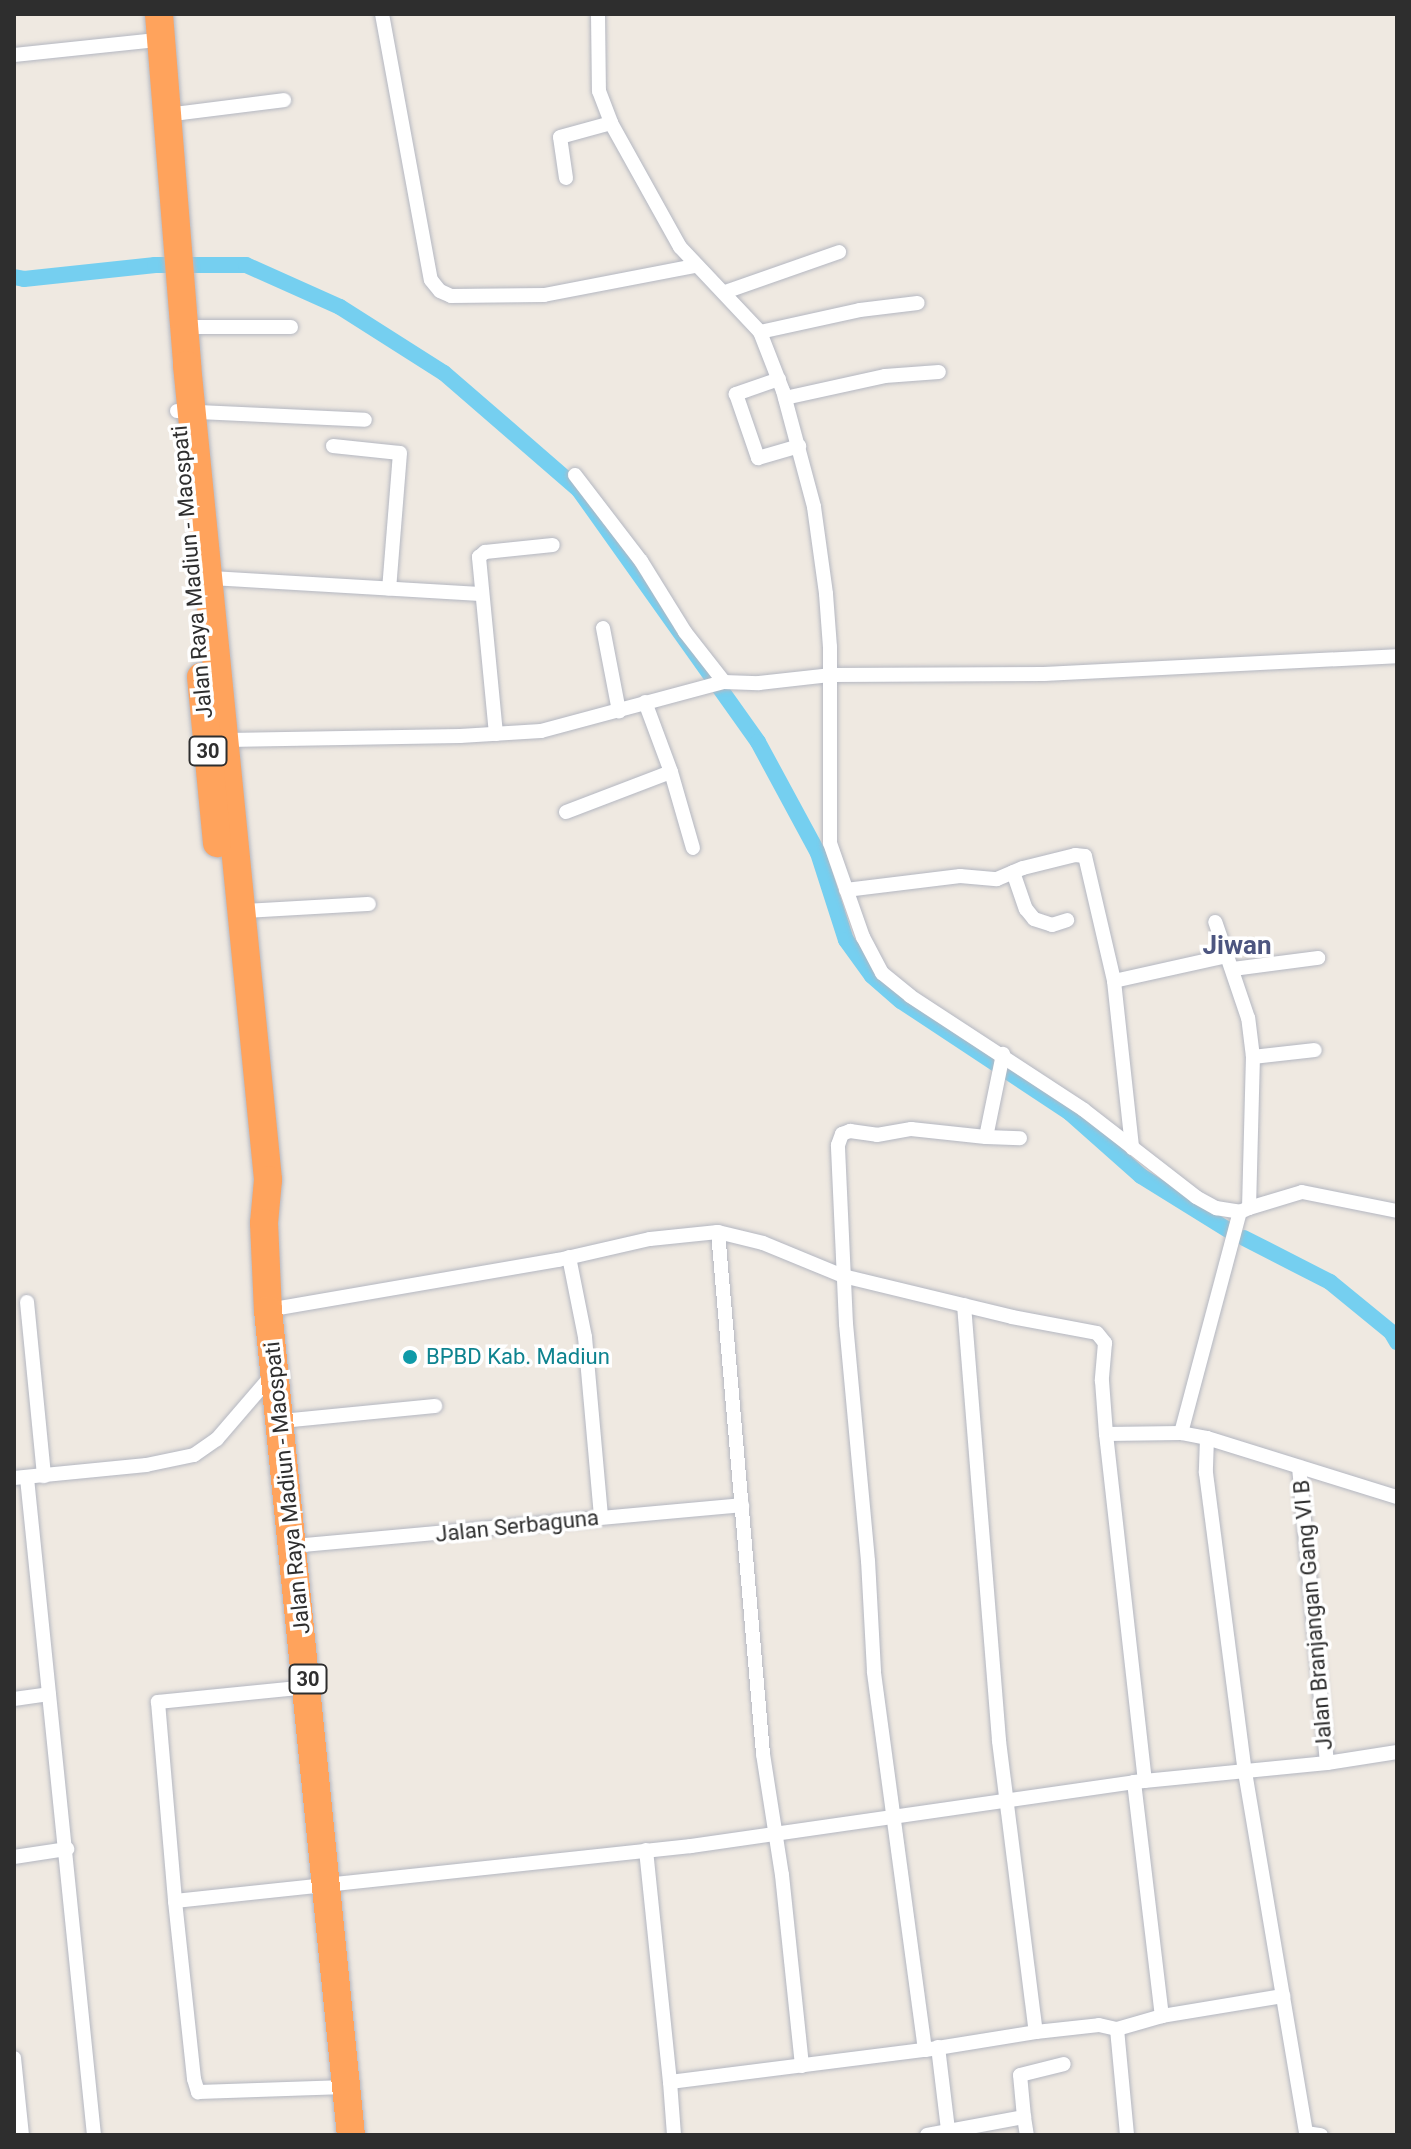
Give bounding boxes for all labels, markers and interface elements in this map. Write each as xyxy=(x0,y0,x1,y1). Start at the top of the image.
street label: Jalan Raya Madiun - Maospati xyxy=(166,424,218,720)
road number: 30 xyxy=(188,735,228,767)
district label: Jiwan xyxy=(1203,930,1271,962)
street label: Jalan Raya Madiun - Maospati xyxy=(258,1340,316,1636)
place label: BPBD Kab. Madiun xyxy=(426,1344,610,1370)
marker: BPBD Kab. Madiun xyxy=(401,1348,419,1366)
street label: Jalan Branjangan Gang VI B xyxy=(1288,1479,1338,1751)
street label: Jalan Serbaguna xyxy=(434,1504,600,1548)
road number: 30 xyxy=(288,1663,328,1695)

